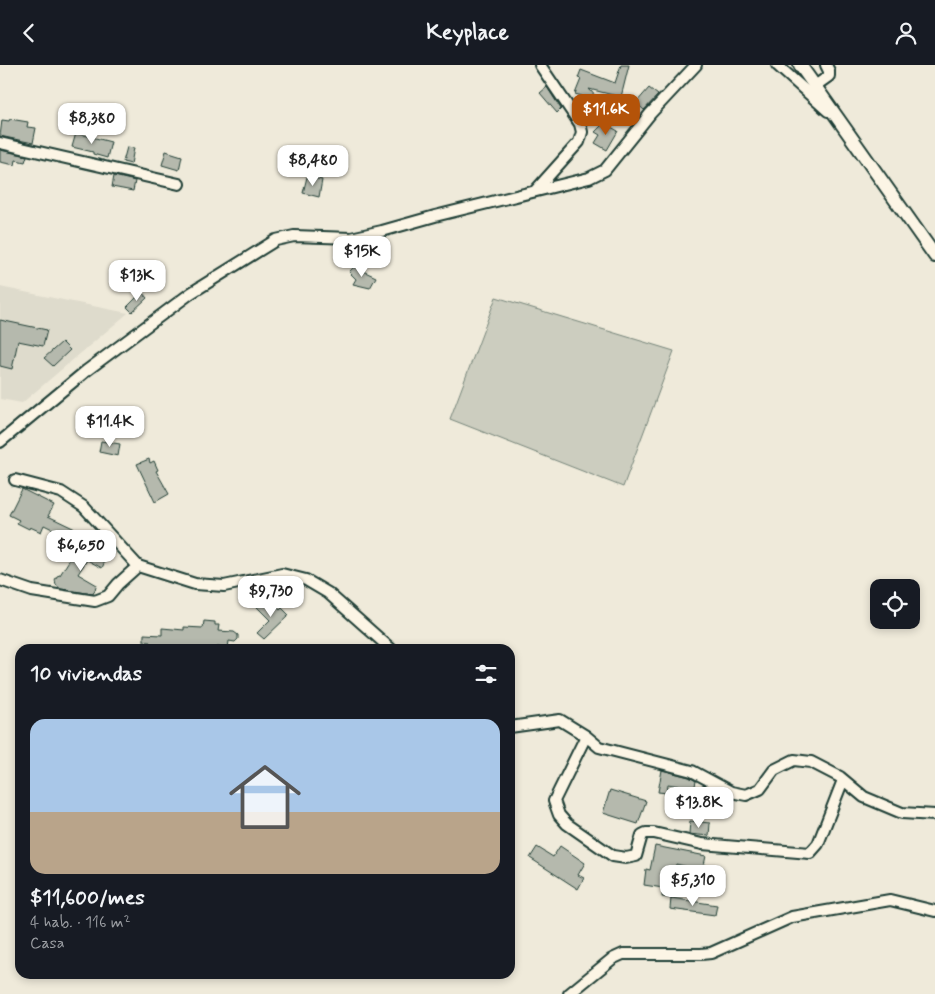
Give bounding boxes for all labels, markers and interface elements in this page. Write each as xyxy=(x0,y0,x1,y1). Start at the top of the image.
icon: back xyxy=(15,19,43,47)
text: Keyplace xyxy=(426,19,509,47)
icon: person xyxy=(892,19,920,47)
pin: $11.6K xyxy=(565,93,647,136)
text: $11.6K xyxy=(583,99,629,120)
pin: $8,380 xyxy=(51,103,133,145)
text: $8,380 xyxy=(69,108,115,129)
pin: $8,480 xyxy=(272,145,354,187)
text: $8,480 xyxy=(288,150,338,171)
pin: $15K xyxy=(332,235,392,278)
text: $15K xyxy=(344,241,380,262)
pin: $13K xyxy=(107,259,167,302)
text: $13K xyxy=(120,265,154,286)
pin: $11.4K xyxy=(69,405,151,448)
text: $11.4K xyxy=(86,411,134,432)
pin: $6,650 xyxy=(40,529,122,572)
text: $6,650 xyxy=(57,535,105,556)
pin: $9,730 xyxy=(230,575,312,618)
map controls xyxy=(870,579,920,629)
button: locate xyxy=(870,579,920,629)
text: $9,730 xyxy=(249,581,293,602)
text: 10 viviendas xyxy=(30,660,142,688)
icon: filters xyxy=(472,660,500,688)
icon: home xyxy=(220,752,310,842)
pin: $13.8K xyxy=(658,787,740,829)
text: $13.8K xyxy=(676,792,722,813)
pin: $5,310 xyxy=(652,865,734,907)
text: $5,310 xyxy=(671,870,715,891)
text: $11,600/mes xyxy=(30,884,145,912)
text: 4 hab. · 116 m² xyxy=(30,912,131,933)
text: Casa xyxy=(30,933,65,954)

